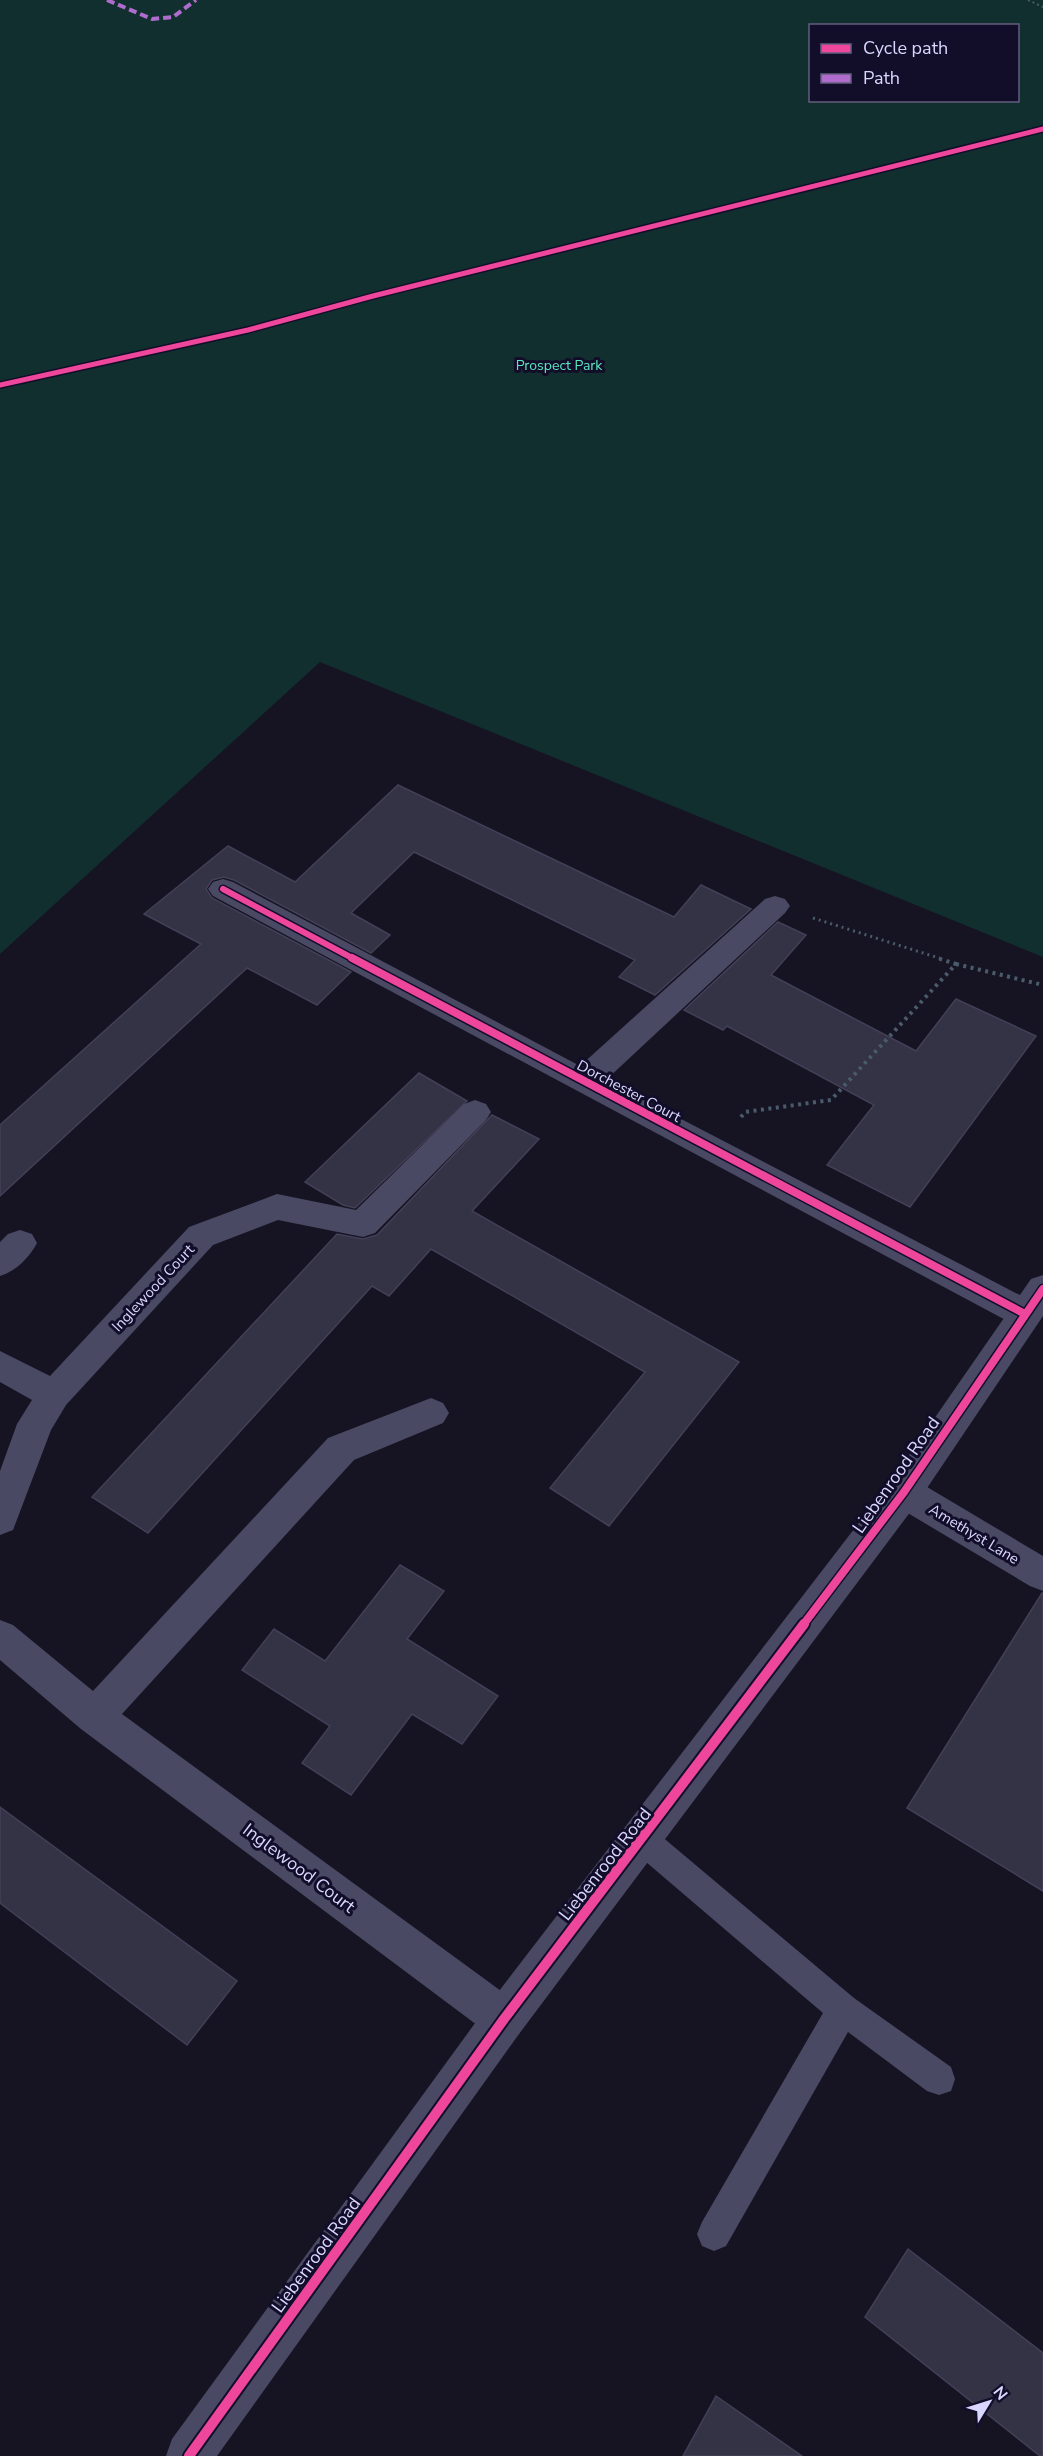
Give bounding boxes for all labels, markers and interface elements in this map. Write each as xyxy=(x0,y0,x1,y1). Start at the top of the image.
legend xyxy=(809,24,1019,102)
text: Cycle path xyxy=(863,36,948,60)
text: Path xyxy=(863,66,900,90)
park label: Prospect Park xyxy=(516,356,603,375)
street label: Dorchester Court xyxy=(574,1055,685,1127)
street label: Inglewood Court xyxy=(107,1239,199,1336)
street label: Liebenrood Road xyxy=(847,1412,945,1538)
street label: Amethyst Lane xyxy=(925,1499,1023,1569)
street label: Liebenrood Road xyxy=(553,1803,657,1925)
street label: Inglewood Court xyxy=(238,1818,361,1919)
street label: Liebenrood Road xyxy=(266,2192,366,2318)
north arrow xyxy=(959,2372,1019,2432)
text: N xyxy=(988,2382,1012,2405)

